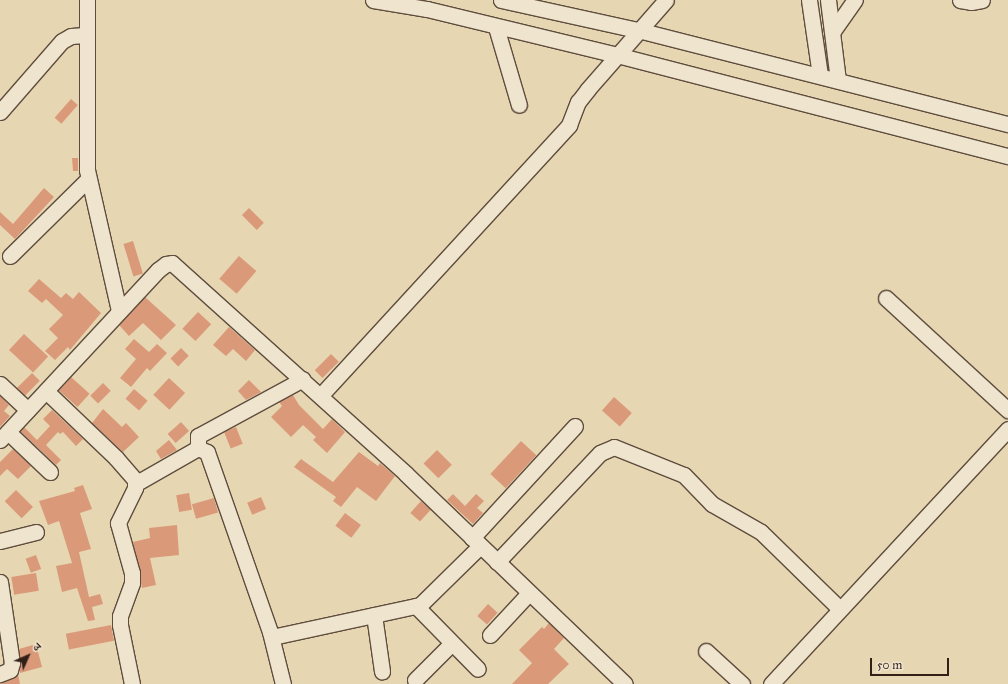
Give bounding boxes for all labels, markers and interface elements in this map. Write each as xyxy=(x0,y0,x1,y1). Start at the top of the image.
north arrow xyxy=(8,636,48,676)
text: उ xyxy=(30,641,43,654)
scale bar xyxy=(872,650,951,676)
text: 50 m xyxy=(877,658,902,672)

